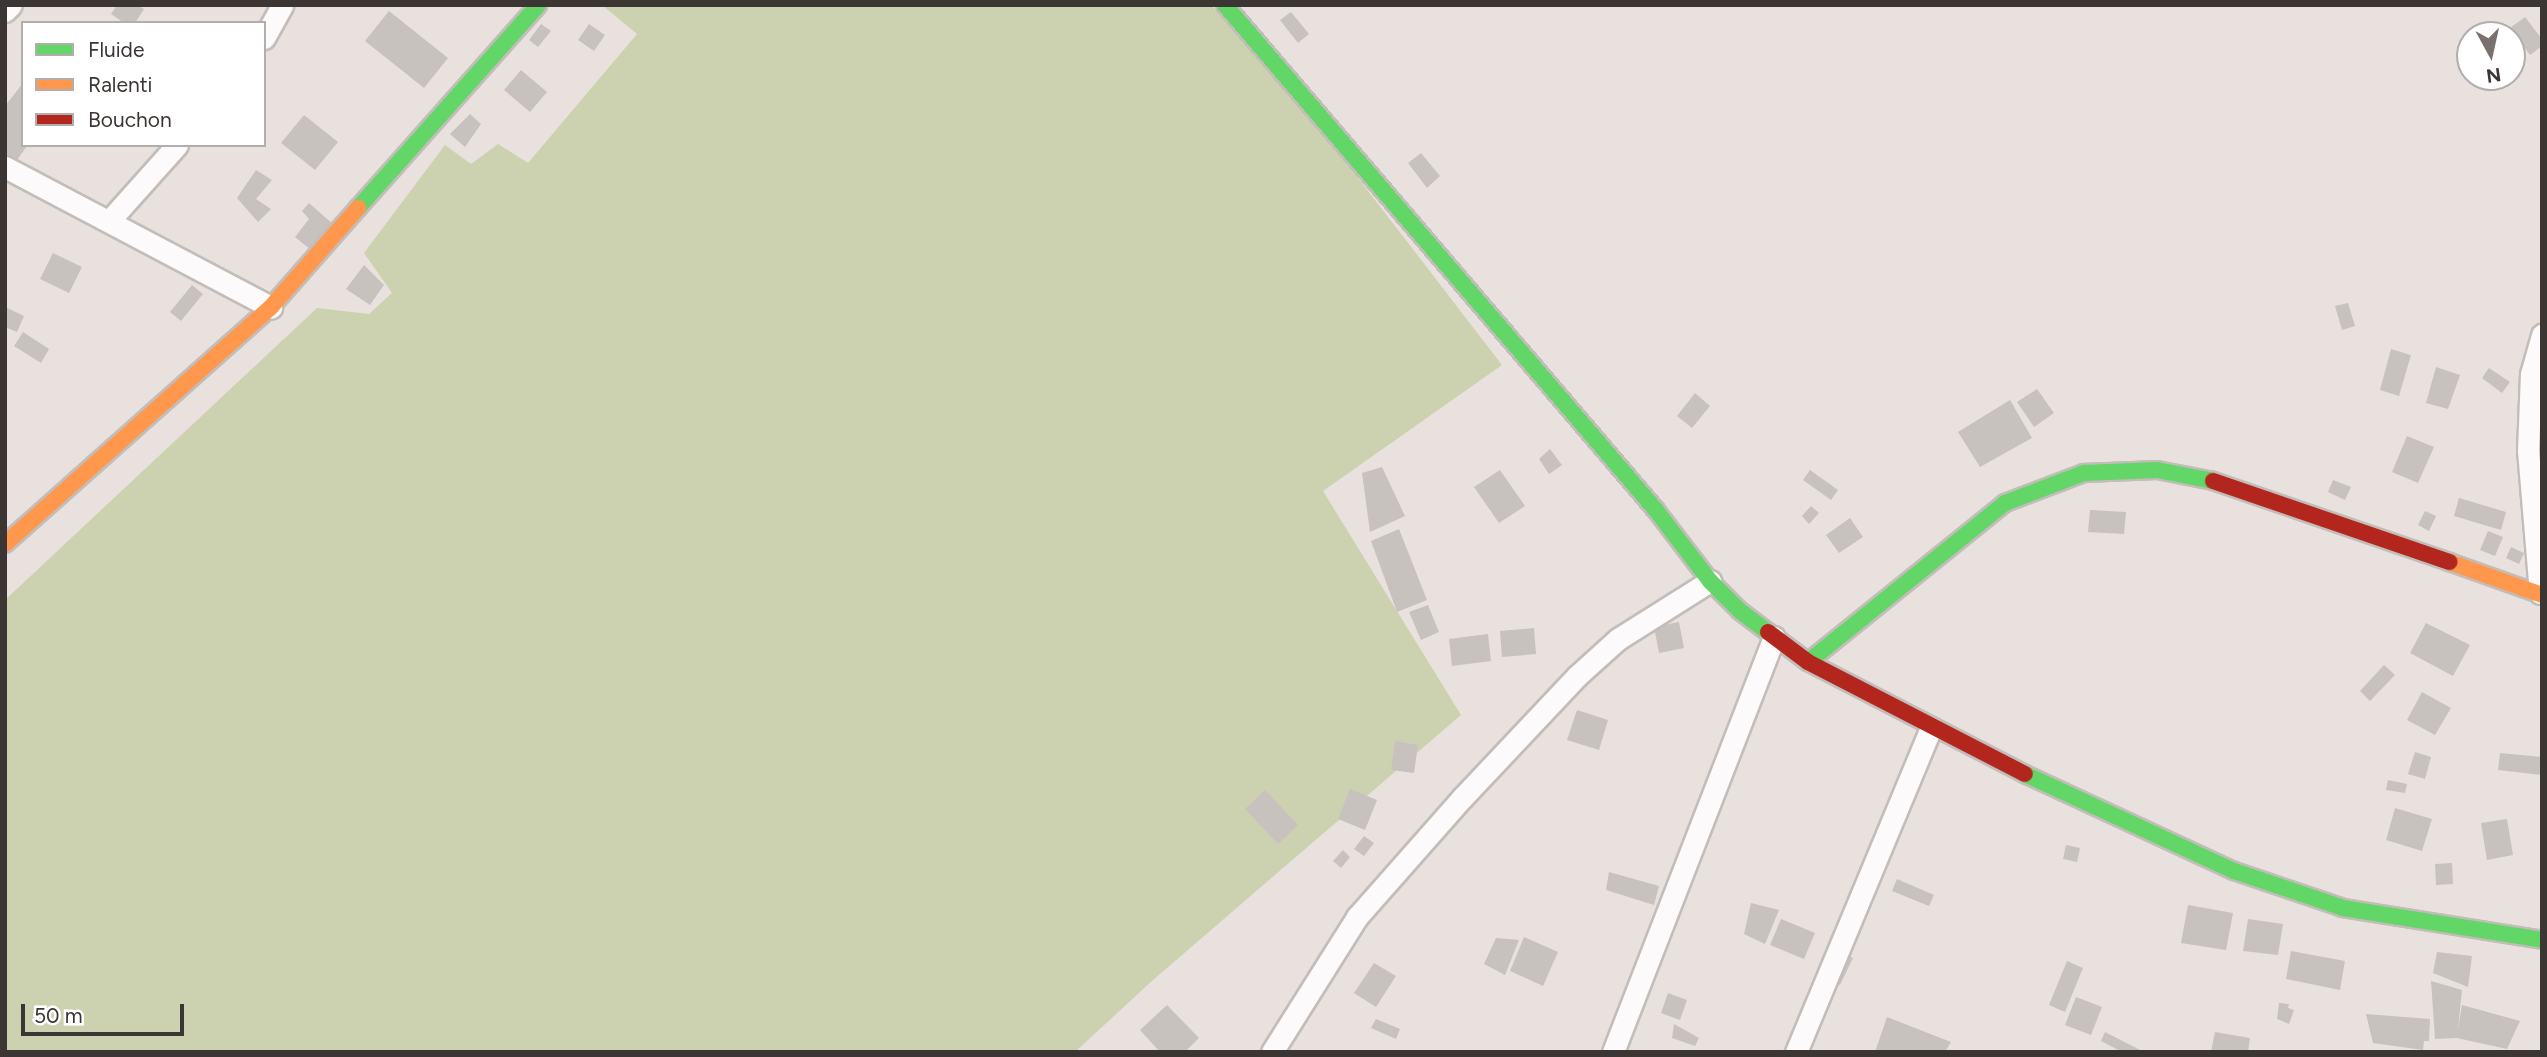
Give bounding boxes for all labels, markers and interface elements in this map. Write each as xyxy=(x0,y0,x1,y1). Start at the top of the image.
legend xyxy=(21,21,266,147)
north arrow xyxy=(2456,21,2526,91)
text: Fluide xyxy=(88,37,144,62)
text: N xyxy=(2485,63,2503,88)
text: Ralenti xyxy=(88,72,152,97)
text: Bouchon xyxy=(88,107,172,132)
scale bar xyxy=(24,990,187,1034)
text: 50 m xyxy=(34,1003,83,1028)

